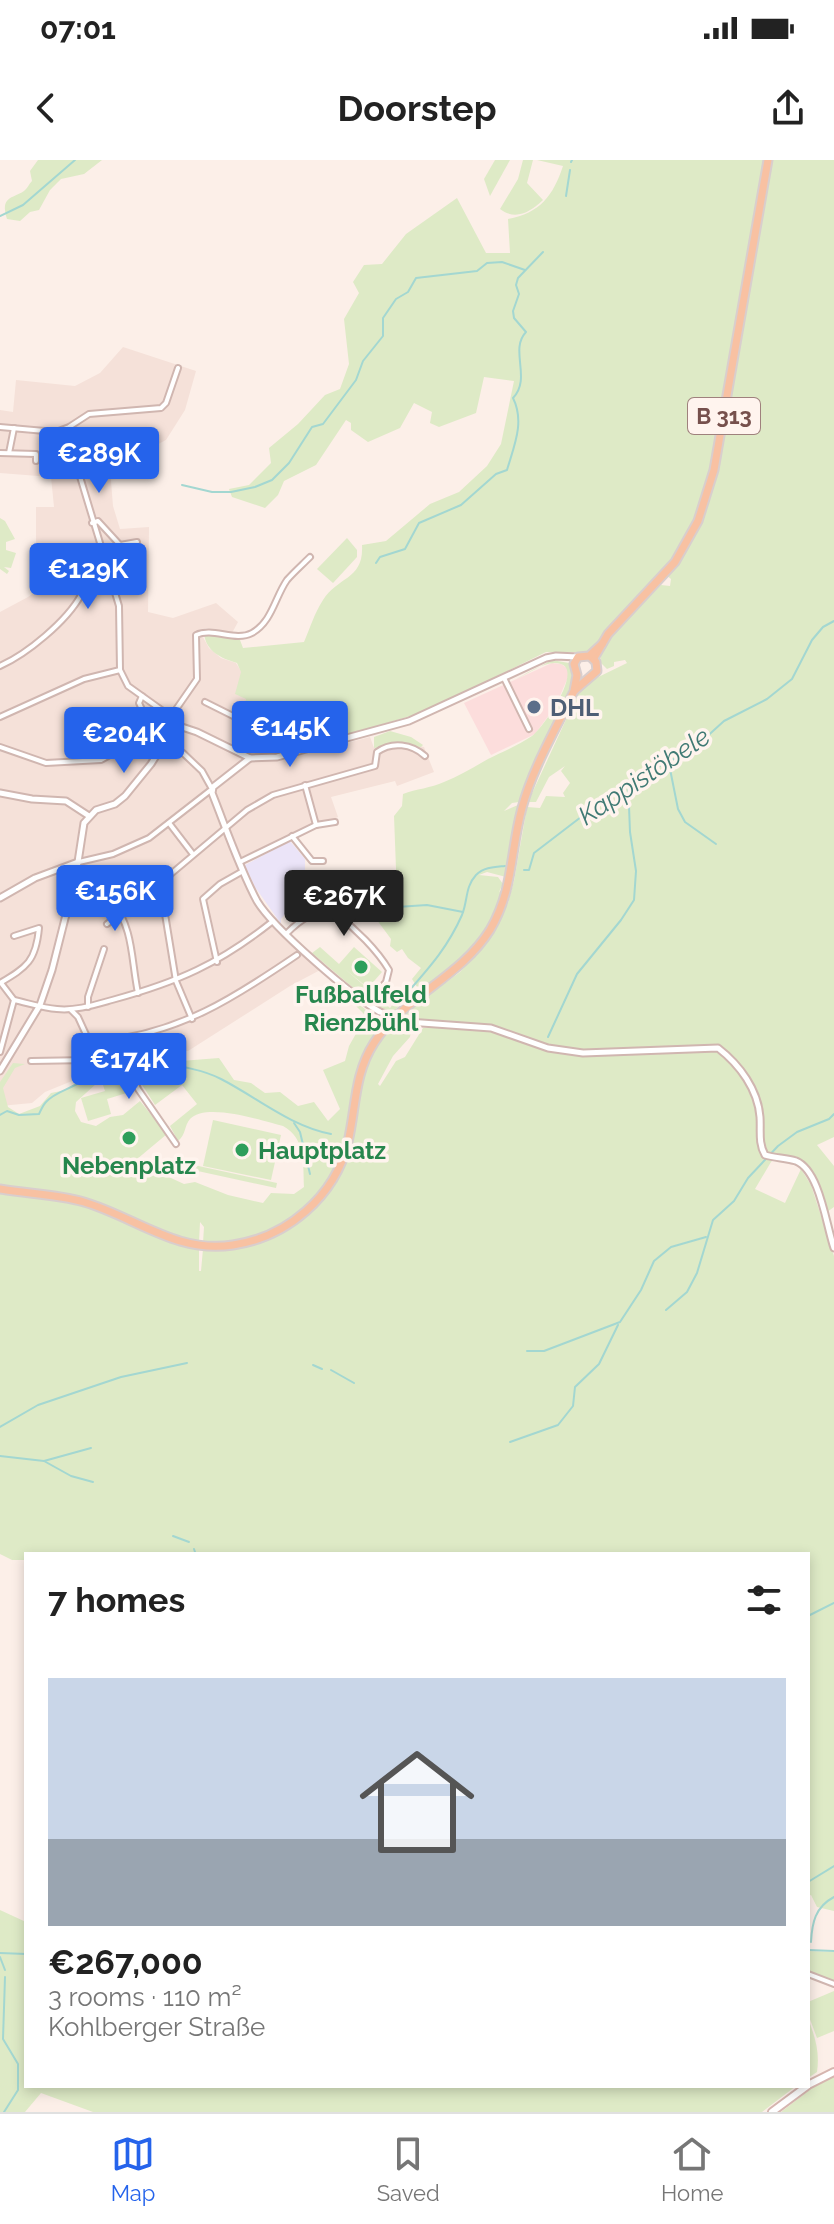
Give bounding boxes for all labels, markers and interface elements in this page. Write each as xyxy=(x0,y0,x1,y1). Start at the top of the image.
text: 07:01 xyxy=(40,11,116,46)
icon: back xyxy=(24,86,68,130)
icon: share xyxy=(766,86,810,130)
text: Doorstep xyxy=(337,87,497,129)
road number: B 313 xyxy=(688,398,760,434)
pin: €289K xyxy=(43,427,155,495)
text: €289K xyxy=(57,438,141,468)
pin: €129K xyxy=(32,543,144,611)
text: €129K xyxy=(48,554,128,584)
place label: DHL xyxy=(550,693,599,722)
marker: DHL xyxy=(525,698,543,716)
pin: €145K xyxy=(234,701,346,769)
pin: €204K xyxy=(68,707,180,775)
text: €145K xyxy=(250,712,330,742)
text: €204K xyxy=(82,718,166,748)
water label: Kappistöbele xyxy=(573,721,716,831)
pin: €156K xyxy=(59,865,171,933)
pin: €267K xyxy=(288,870,400,938)
text: €156K xyxy=(74,876,156,906)
text: €267K xyxy=(302,881,386,911)
marker: Fußballfeld Rienzbühl xyxy=(352,958,370,976)
place label: Fußballfeld Rienzbühl xyxy=(295,980,427,1037)
pin: €174K xyxy=(73,1033,185,1101)
text: €174K xyxy=(89,1044,169,1074)
marker: Nebenplatz xyxy=(120,1129,138,1147)
place label: Hauptplatz xyxy=(258,1136,386,1165)
marker: Hauptplatz xyxy=(233,1141,251,1159)
place label: Nebenplatz xyxy=(62,1151,196,1180)
icon: filters xyxy=(742,1578,786,1622)
text: 7 homes xyxy=(48,1580,185,1620)
icon: home xyxy=(345,1730,489,1874)
text: €267,000 xyxy=(48,1942,203,1982)
text: 3 rooms · 110 m² xyxy=(48,1982,242,2012)
text: Kohlberger Straße xyxy=(48,2012,265,2042)
tab: Map xyxy=(111,2132,155,2206)
tab: Saved xyxy=(377,2132,440,2206)
tab: Home xyxy=(661,2132,723,2206)

